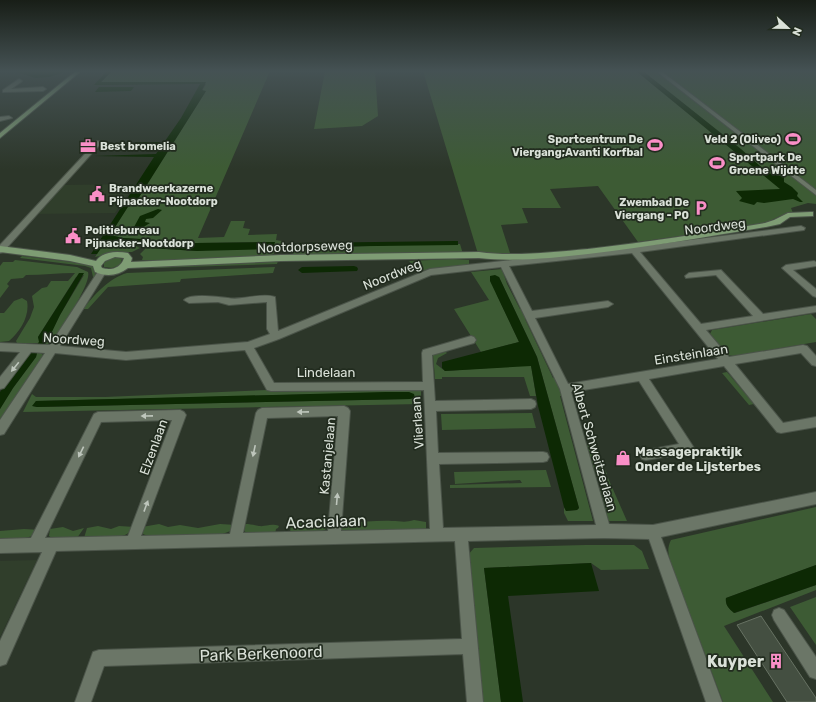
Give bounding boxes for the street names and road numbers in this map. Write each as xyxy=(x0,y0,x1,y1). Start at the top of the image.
street label: Noordweg xyxy=(683,215,747,239)
street label: Nootdorpseweg xyxy=(257,237,353,257)
street label: Noordweg xyxy=(361,256,424,294)
street label: Noordweg xyxy=(43,330,105,350)
street label: Einsteinlaan xyxy=(653,341,729,368)
street label: Lindelaan xyxy=(297,365,355,380)
street label: Albert Schweitzerlaan xyxy=(569,381,620,513)
street label: Vlierlaan xyxy=(408,396,427,450)
street label: Elzenlaan xyxy=(136,417,170,477)
street label: Kastanjelaan xyxy=(317,417,338,495)
street label: Acacialaan xyxy=(285,511,367,532)
street label: Park Berkenoord xyxy=(199,642,323,665)

